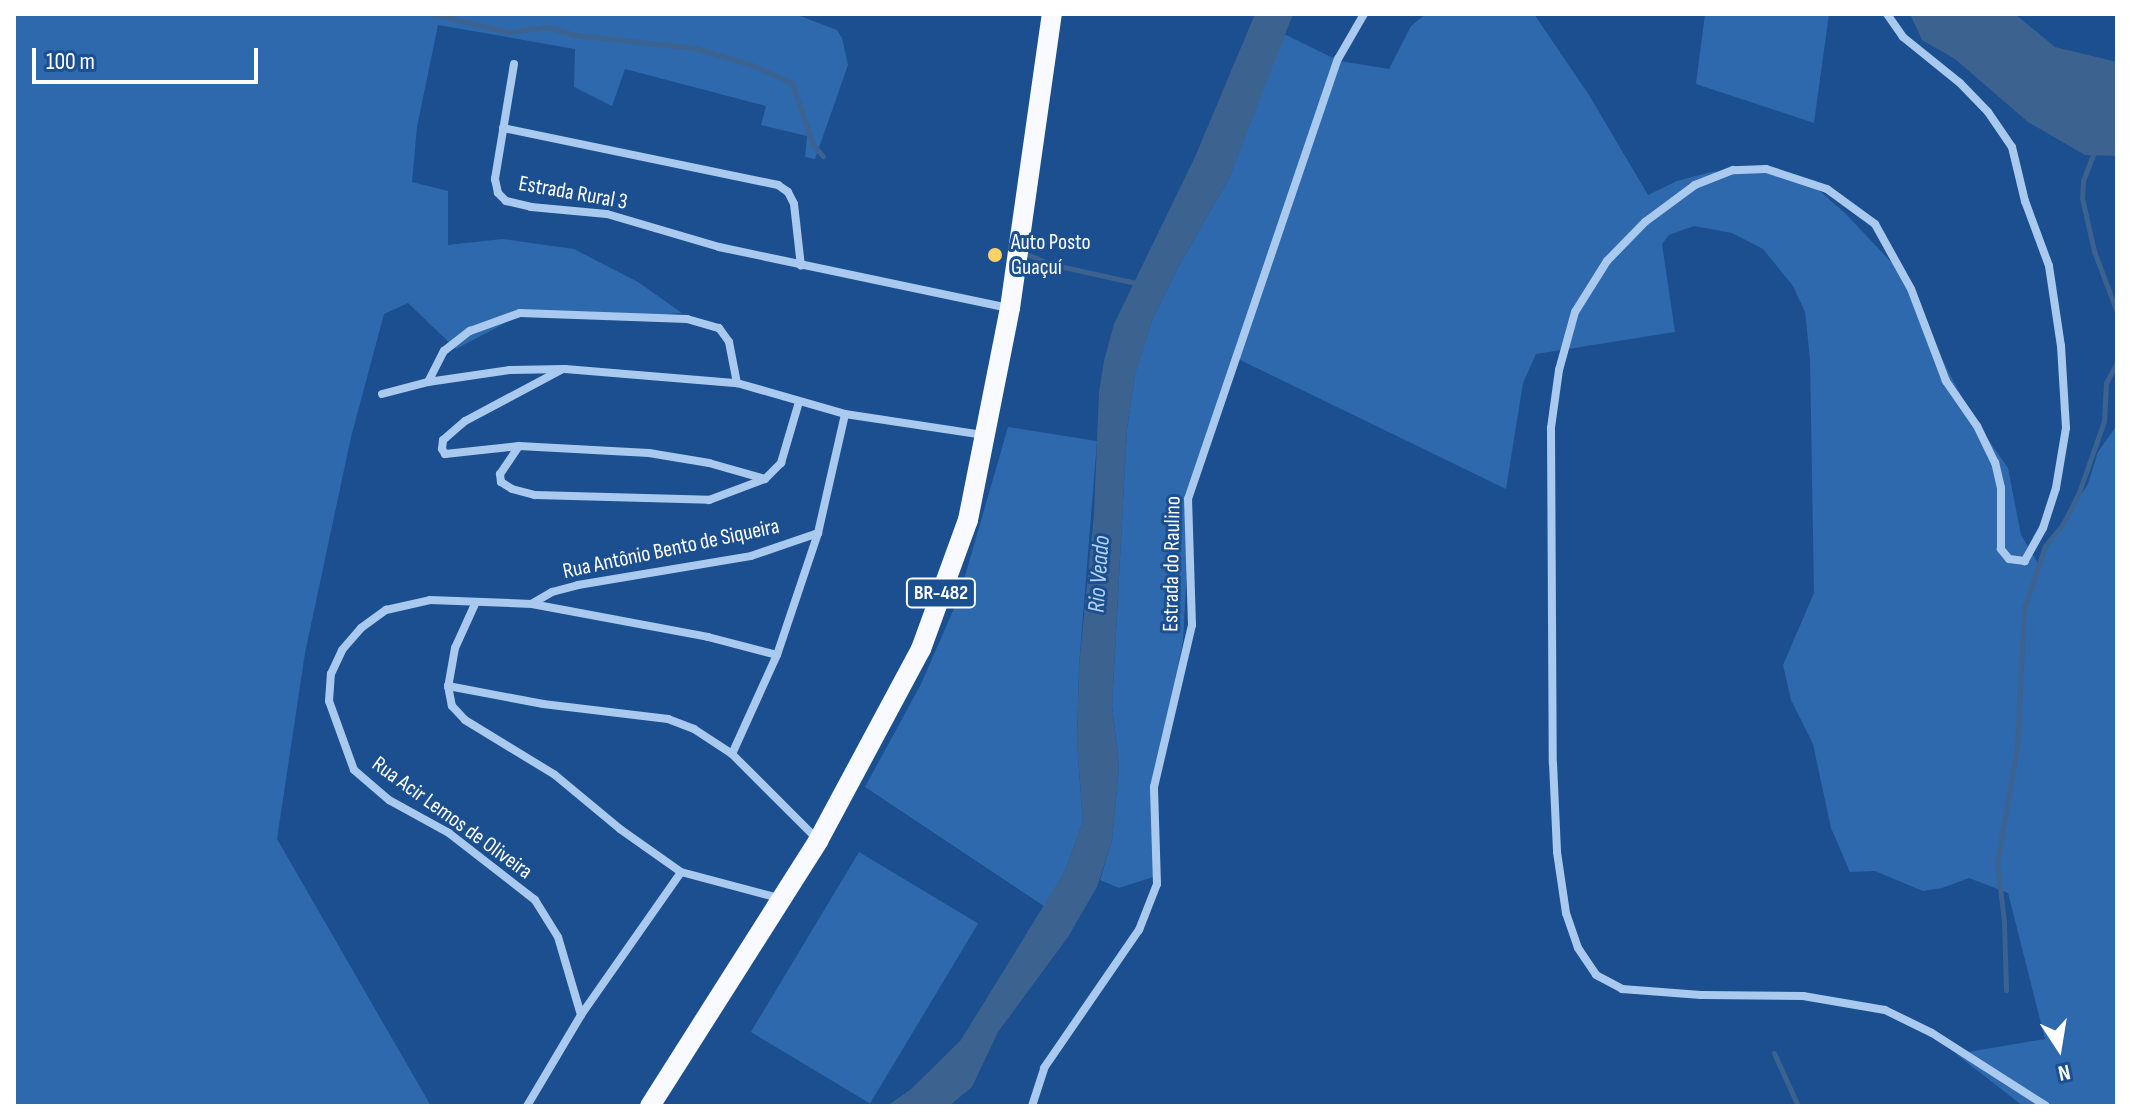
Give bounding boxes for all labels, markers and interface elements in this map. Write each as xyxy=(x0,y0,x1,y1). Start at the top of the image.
scale bar xyxy=(36,32,262,82)
text: 100 m xyxy=(46,47,95,76)
street label: Estrada Rural 3 xyxy=(517,170,629,216)
place label: Auto Posto Guaçuí xyxy=(1011,229,1091,280)
marker: Auto Posto Guaçuí xyxy=(986,246,1004,264)
street label: Estrada do Raulino xyxy=(1158,496,1186,632)
street label: Rua Antônio Bento de Siqueira xyxy=(560,513,782,585)
water label: Rio Veado xyxy=(1082,534,1116,614)
road number: BR-482 xyxy=(905,577,977,609)
street label: Rua Acir Lemos de Oliveira xyxy=(367,751,537,885)
north arrow xyxy=(2019,1008,2099,1088)
text: N xyxy=(2056,1058,2073,1086)

